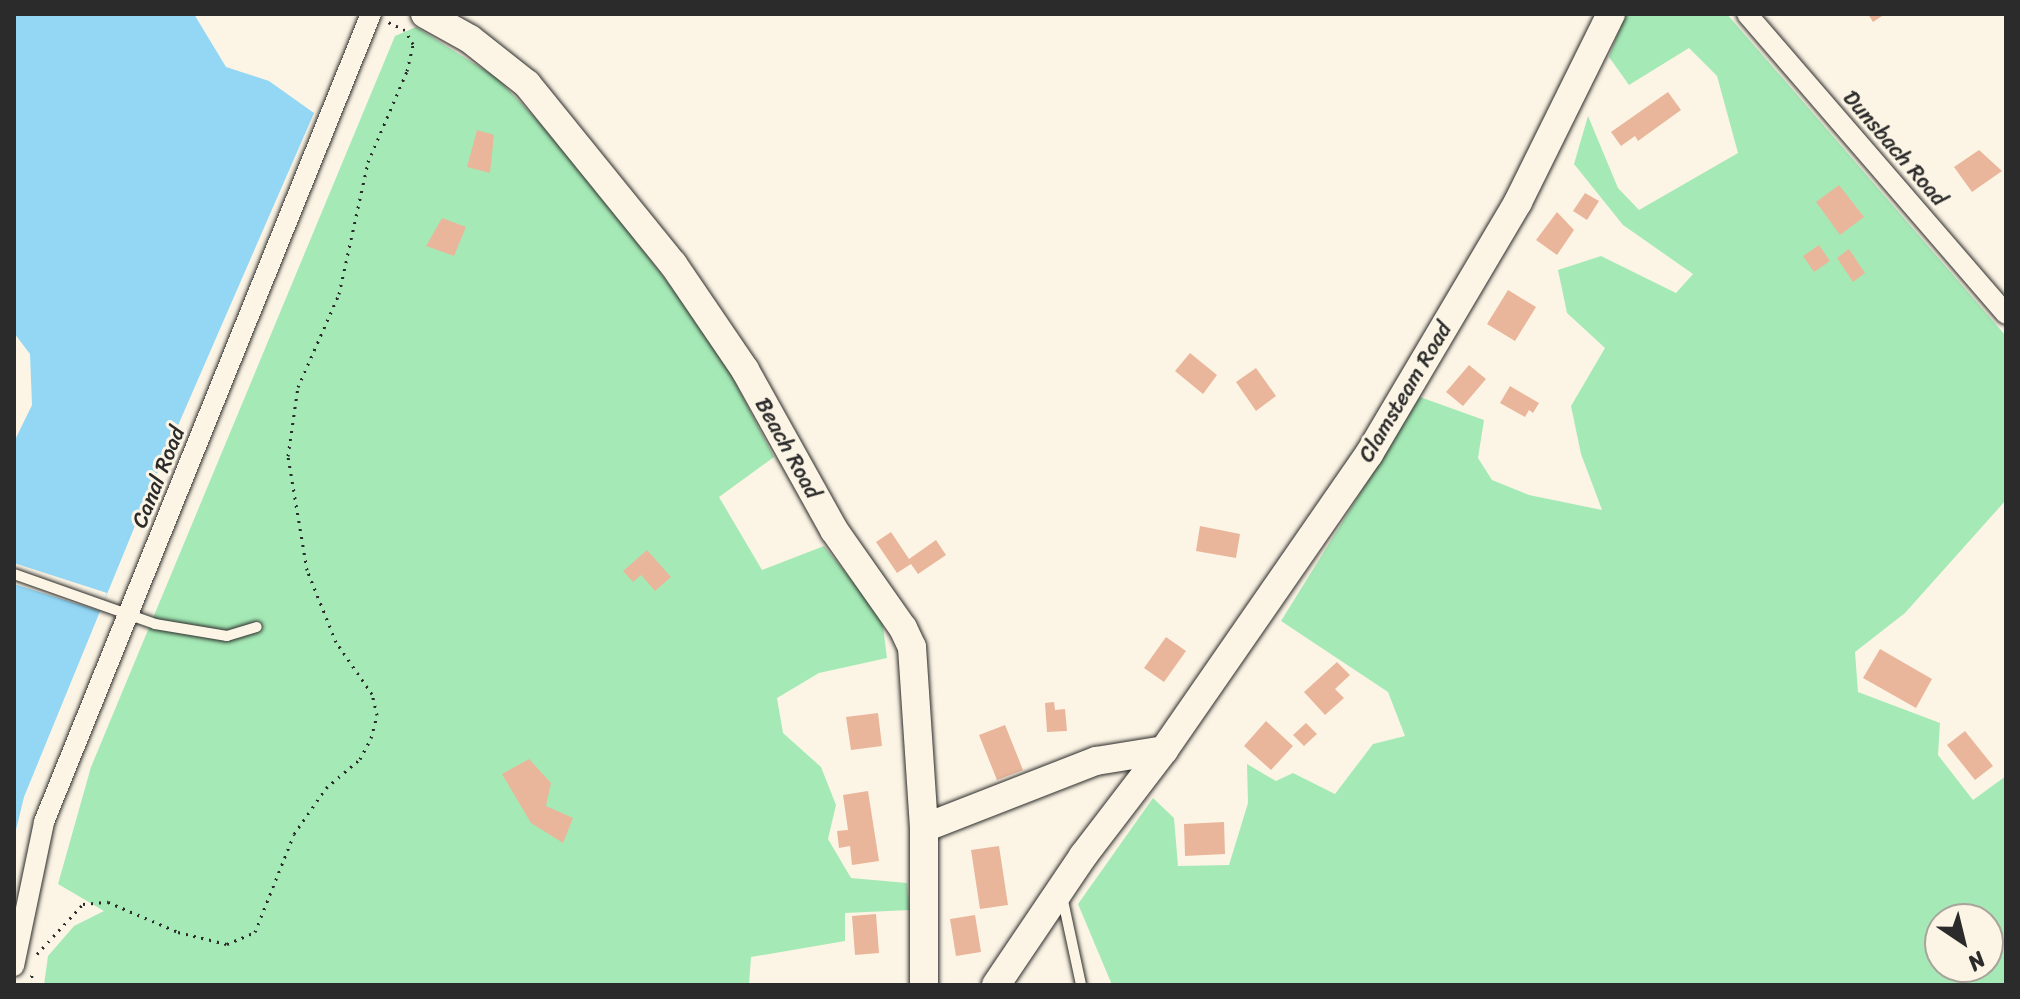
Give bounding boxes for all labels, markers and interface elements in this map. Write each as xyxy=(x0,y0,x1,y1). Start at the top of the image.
street label: Dunsbach Road xyxy=(1837,85,1953,211)
street label: Clamsteam Road xyxy=(1353,317,1457,467)
street label: Beach Road xyxy=(749,393,827,503)
street label: Canal Road xyxy=(126,423,190,531)
north arrow xyxy=(1924,903,2004,983)
text: N xyxy=(1959,941,1994,982)

